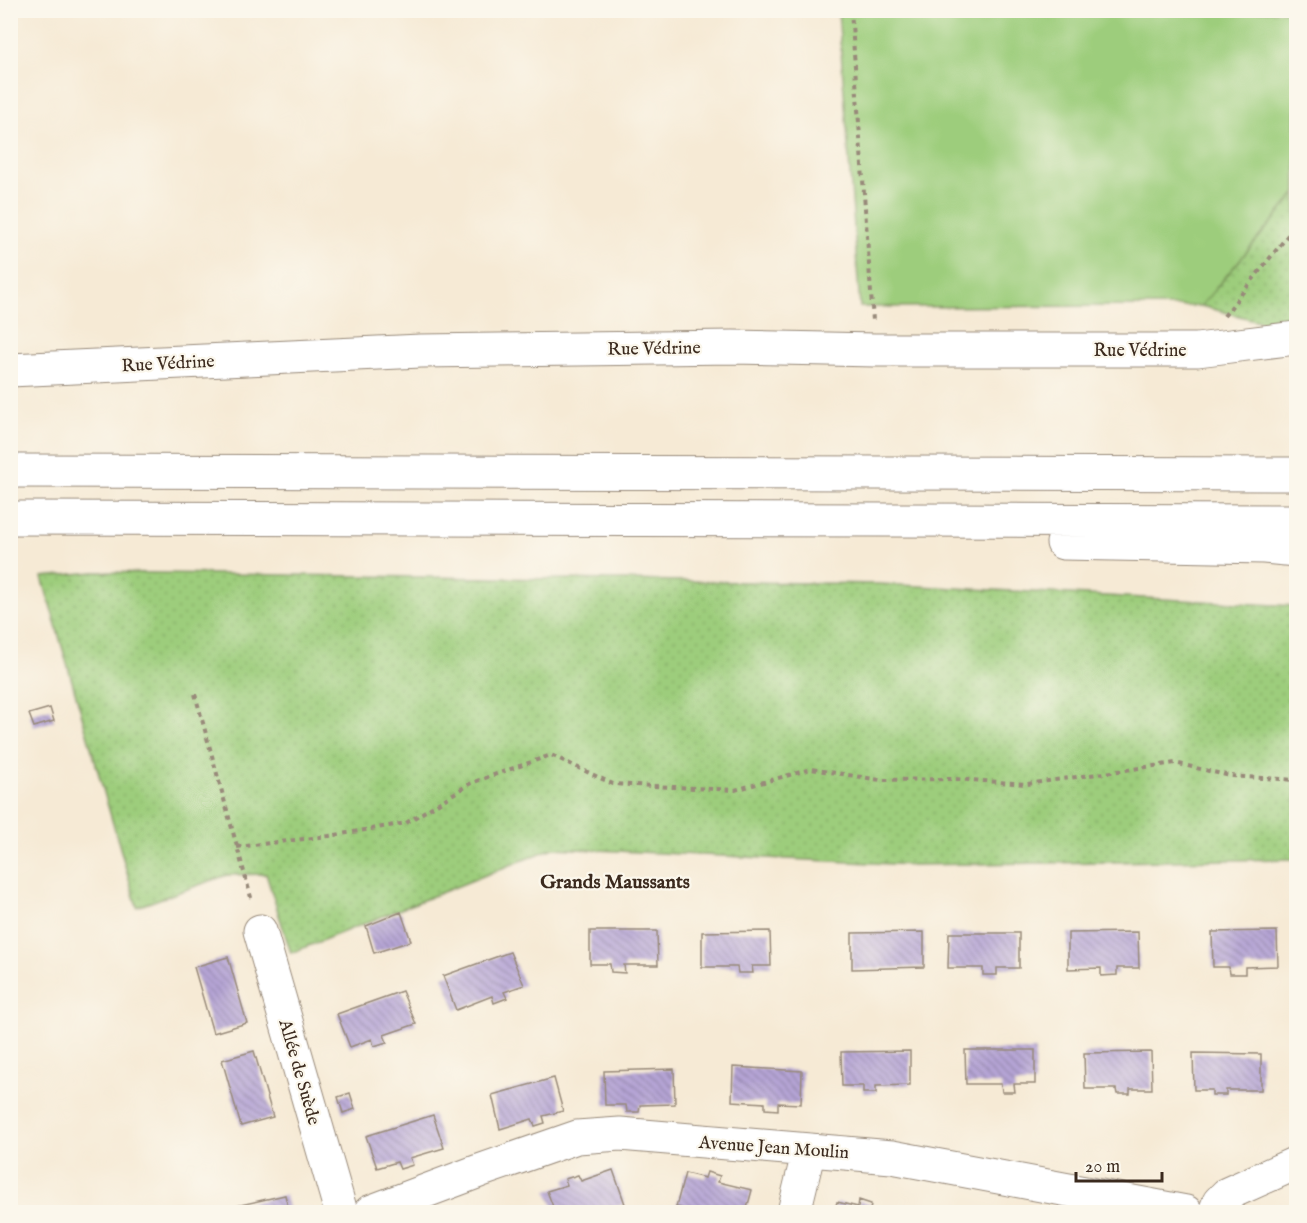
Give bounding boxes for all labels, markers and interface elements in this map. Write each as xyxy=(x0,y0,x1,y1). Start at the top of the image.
street label: Rue Védrine xyxy=(607,337,701,362)
street label: Rue Védrine xyxy=(1093,340,1187,363)
street label: Rue Védrine xyxy=(121,351,215,378)
district label: Grands Maussants xyxy=(540,870,690,895)
street label: Allée de Suède xyxy=(272,1016,325,1128)
street label: Avenue Jean Moulin xyxy=(697,1132,850,1165)
scale bar xyxy=(1076,1145,1162,1183)
text: 20 m xyxy=(1085,1156,1120,1179)

